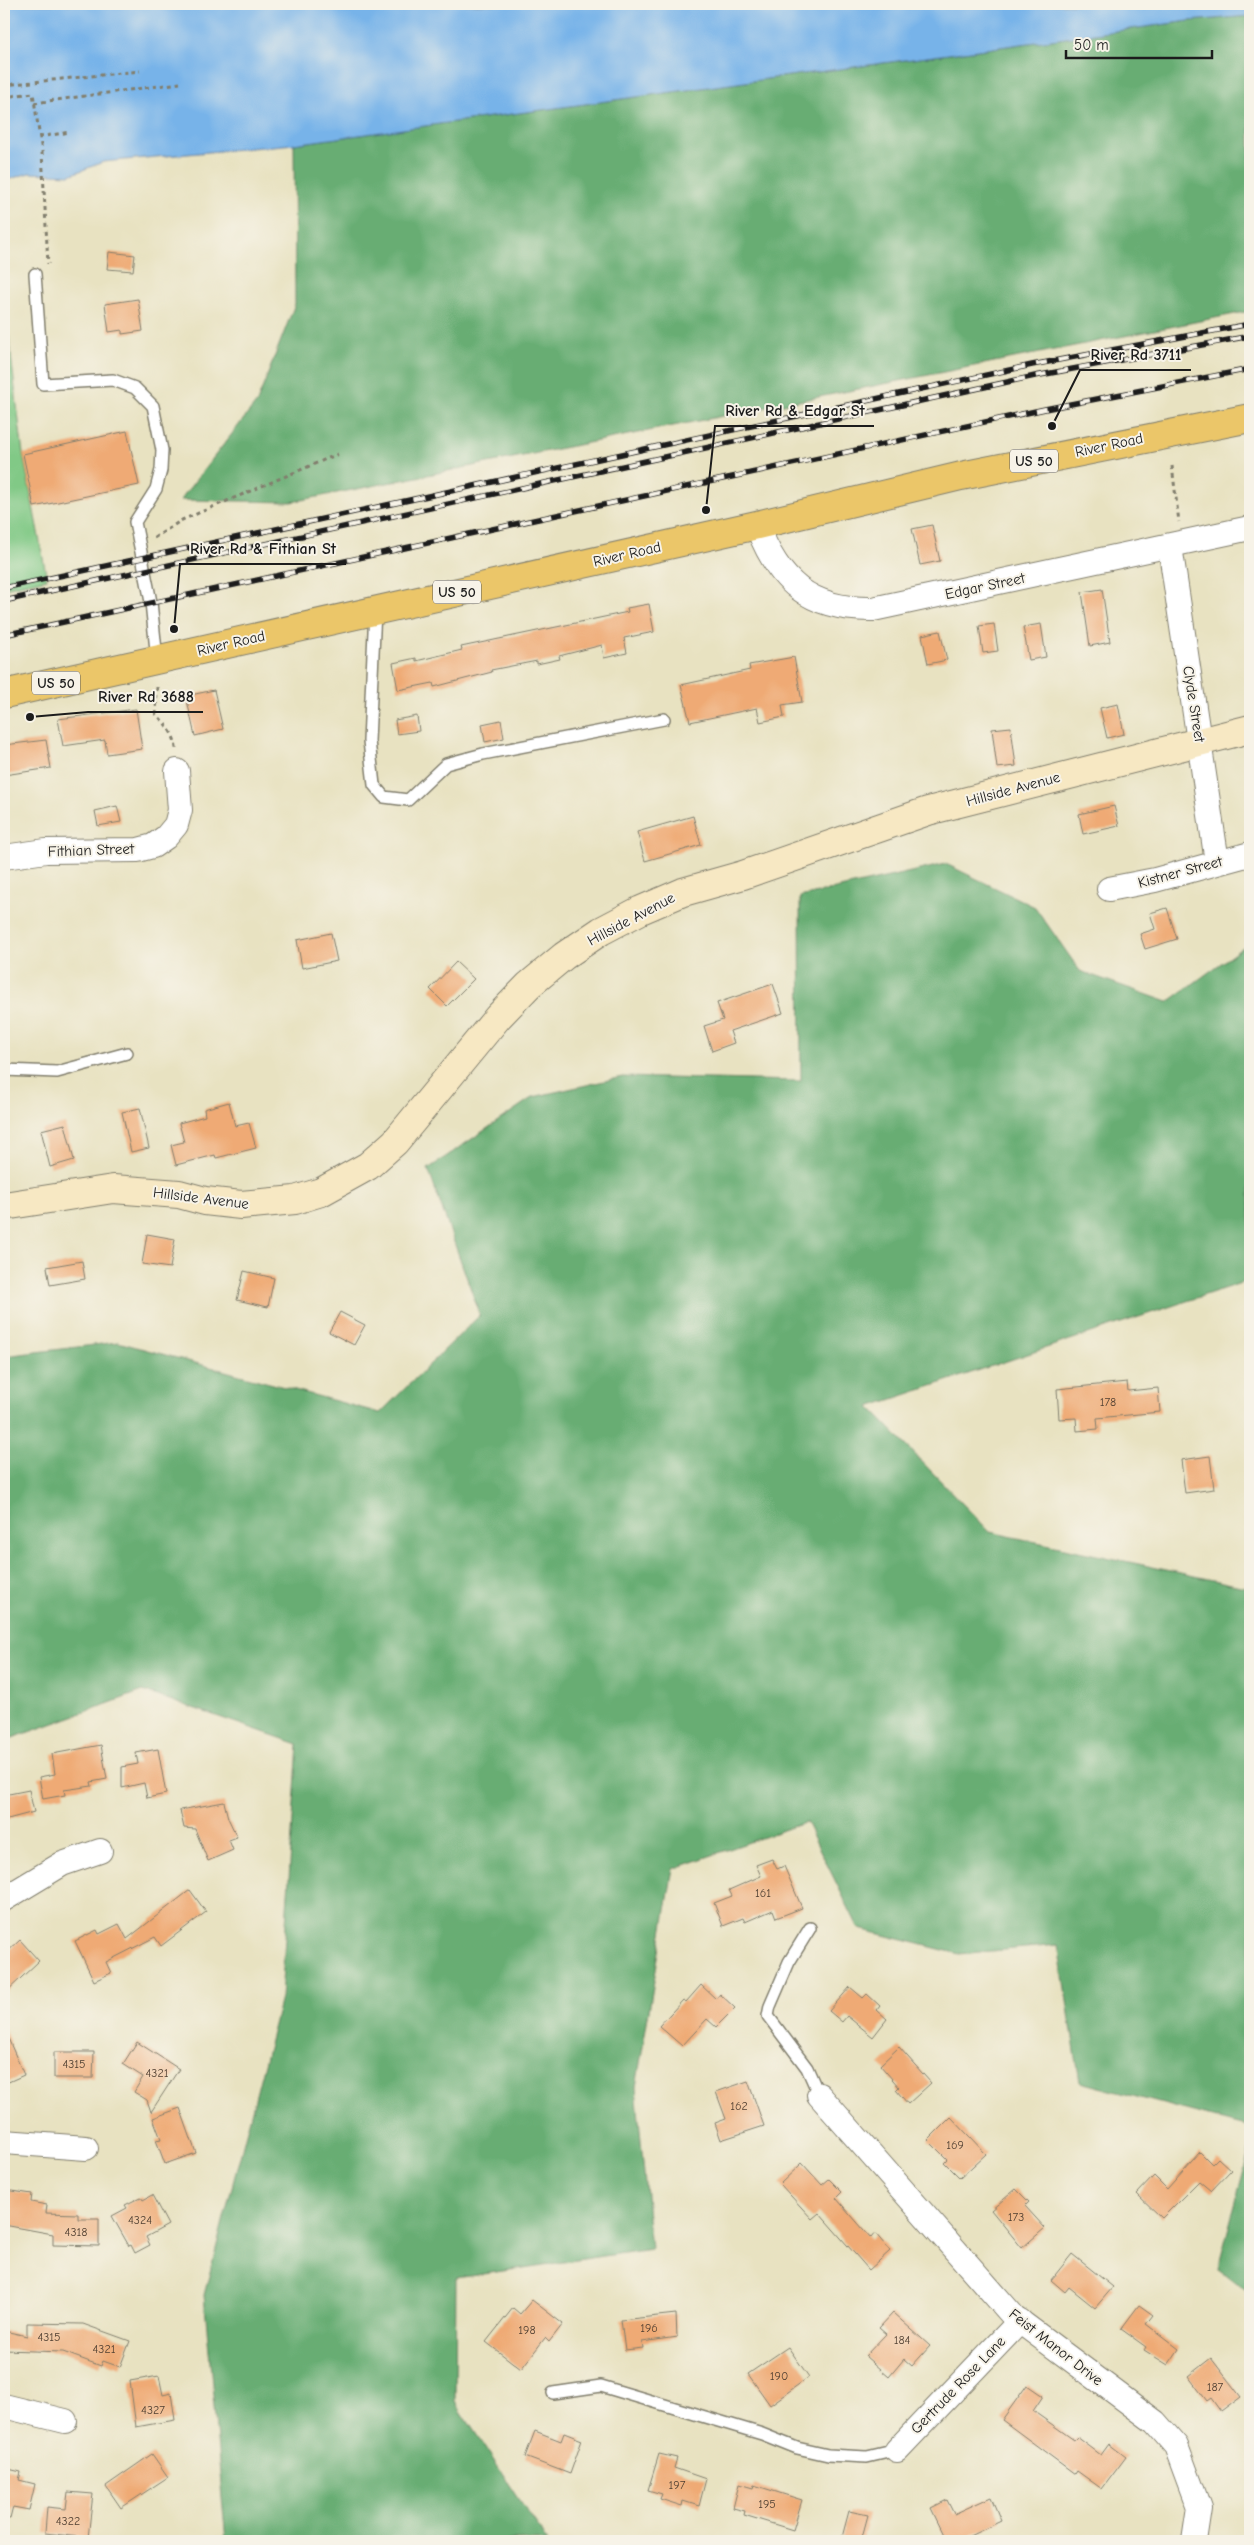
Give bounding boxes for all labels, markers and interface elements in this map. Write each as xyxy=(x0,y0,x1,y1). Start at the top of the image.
scale bar xyxy=(1066,28,1213,60)
text: 50 m xyxy=(1074,36,1109,54)
callout: River Rd 3711 xyxy=(1080,339,1191,370)
text: River Rd 3711 xyxy=(1091,346,1181,364)
callout: River Rd & Edgar St xyxy=(715,395,874,426)
text: River Rd & Edgar St xyxy=(725,402,866,420)
street label: River Road xyxy=(1073,429,1145,461)
road number: US 50 xyxy=(1010,450,1058,472)
callout: River Rd & Fithian St xyxy=(180,533,346,564)
street label: River Road xyxy=(591,537,663,571)
text: River Rd & Fithian St xyxy=(190,540,337,558)
street label: Edgar Street xyxy=(943,569,1027,603)
road number: US 50 xyxy=(433,580,481,604)
street label: River Road xyxy=(195,626,267,660)
street label: Clyde Street xyxy=(1179,665,1209,744)
road number: US 50 xyxy=(32,671,80,694)
callout: River Rd 3688 xyxy=(88,681,203,712)
text: River Rd 3688 xyxy=(98,688,194,706)
street label: Hillside Avenue xyxy=(964,768,1062,810)
street label: Fithian Street xyxy=(48,839,135,861)
street label: Kistner Street xyxy=(1136,852,1225,892)
street label: Hillside Avenue xyxy=(584,888,678,950)
street label: Hillside Avenue xyxy=(152,1183,251,1213)
house number: 178 xyxy=(1100,1395,1116,1409)
house number: 161 xyxy=(755,1886,771,1900)
house number: 4315 xyxy=(62,2057,86,2071)
house number: 4321 xyxy=(146,2066,169,2080)
house number: 162 xyxy=(730,2099,748,2113)
house number: 169 xyxy=(946,2138,964,2152)
house number: 173 xyxy=(1008,2210,1024,2224)
house number: 4324 xyxy=(128,2213,152,2227)
house number: 4318 xyxy=(65,2225,87,2239)
street label: Feist Manor Drive xyxy=(1006,2305,1107,2389)
house number: 196 xyxy=(640,2321,658,2335)
house number: 198 xyxy=(518,2323,536,2337)
house number: 4315 xyxy=(37,2330,61,2344)
street label: Gertrude Rose Lane xyxy=(907,2332,1010,2438)
house number: 184 xyxy=(894,2333,911,2347)
house number: 4321 xyxy=(93,2342,116,2356)
house number: 190 xyxy=(770,2369,788,2383)
house number: 187 xyxy=(1207,2380,1224,2394)
house number: 4327 xyxy=(141,2403,165,2417)
house number: 197 xyxy=(669,2478,686,2492)
house number: 195 xyxy=(758,2497,776,2511)
house number: 4322 xyxy=(56,2514,80,2528)

